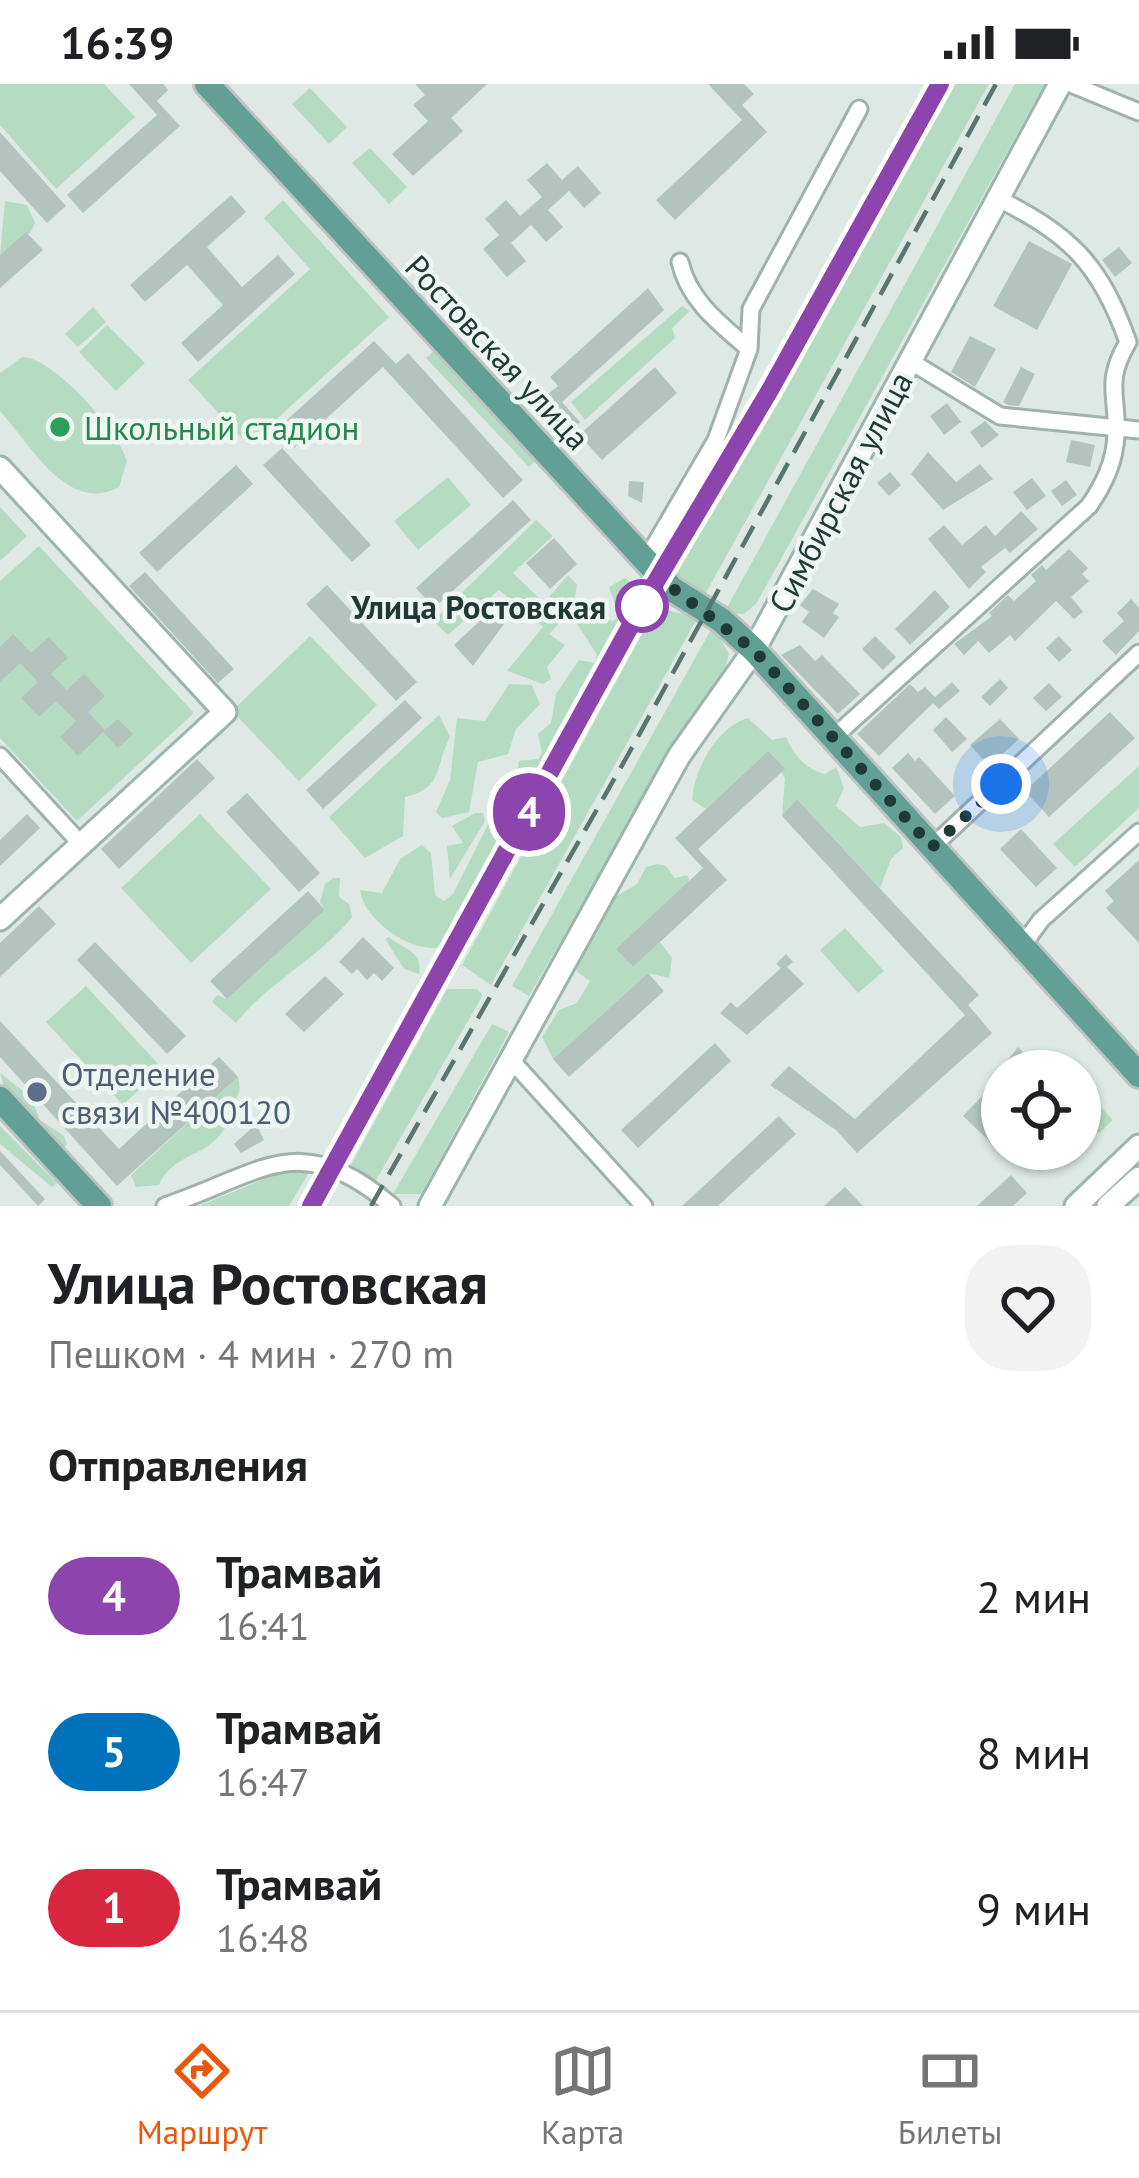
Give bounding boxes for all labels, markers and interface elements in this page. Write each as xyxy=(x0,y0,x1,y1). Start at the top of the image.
text: 16:39 xyxy=(60,13,174,71)
street label: Ростовская улица xyxy=(396,245,600,459)
street label: Симбирская улица xyxy=(758,364,922,620)
place label: Школьный стадион xyxy=(84,406,359,449)
marker: Школьный стадион xyxy=(47,414,73,440)
marker: Улица Ростовская xyxy=(617,581,667,631)
place label: Улица Ростовская xyxy=(350,585,606,628)
your location xyxy=(971,754,1031,814)
line badge: 4 xyxy=(490,773,568,851)
text: 4 xyxy=(517,784,541,839)
map controls xyxy=(981,1050,1101,1170)
button: locate xyxy=(981,1050,1101,1170)
place label: Отделение связи №400120 xyxy=(61,1052,291,1133)
marker: Отделение связи №400120 xyxy=(24,1079,50,1105)
button: heart xyxy=(965,1245,1091,1371)
text: Улица Ростовская xyxy=(48,1246,488,1320)
text: Пешком · 4 мин · 270 m xyxy=(48,1328,454,1379)
text: Отправления xyxy=(48,1435,308,1493)
text: Трамвай xyxy=(216,1542,382,1600)
text: 2 мин xyxy=(977,1567,1091,1625)
text: 4 xyxy=(102,1568,126,1623)
text: 16:41 xyxy=(216,1600,310,1651)
text: Трамвай xyxy=(216,1698,382,1756)
text: 8 мин xyxy=(977,1723,1091,1781)
text: 5 xyxy=(102,1724,126,1779)
text: 16:47 xyxy=(216,1756,310,1807)
text: Трамвай xyxy=(216,1854,382,1912)
text: 9 мин xyxy=(977,1879,1091,1937)
text: 1 xyxy=(102,1880,126,1935)
text: 16:48 xyxy=(216,1912,310,1963)
tab: Маршрут xyxy=(137,2038,267,2153)
tab: Карта xyxy=(541,2038,624,2153)
tab: Билеты xyxy=(898,2038,1002,2153)

